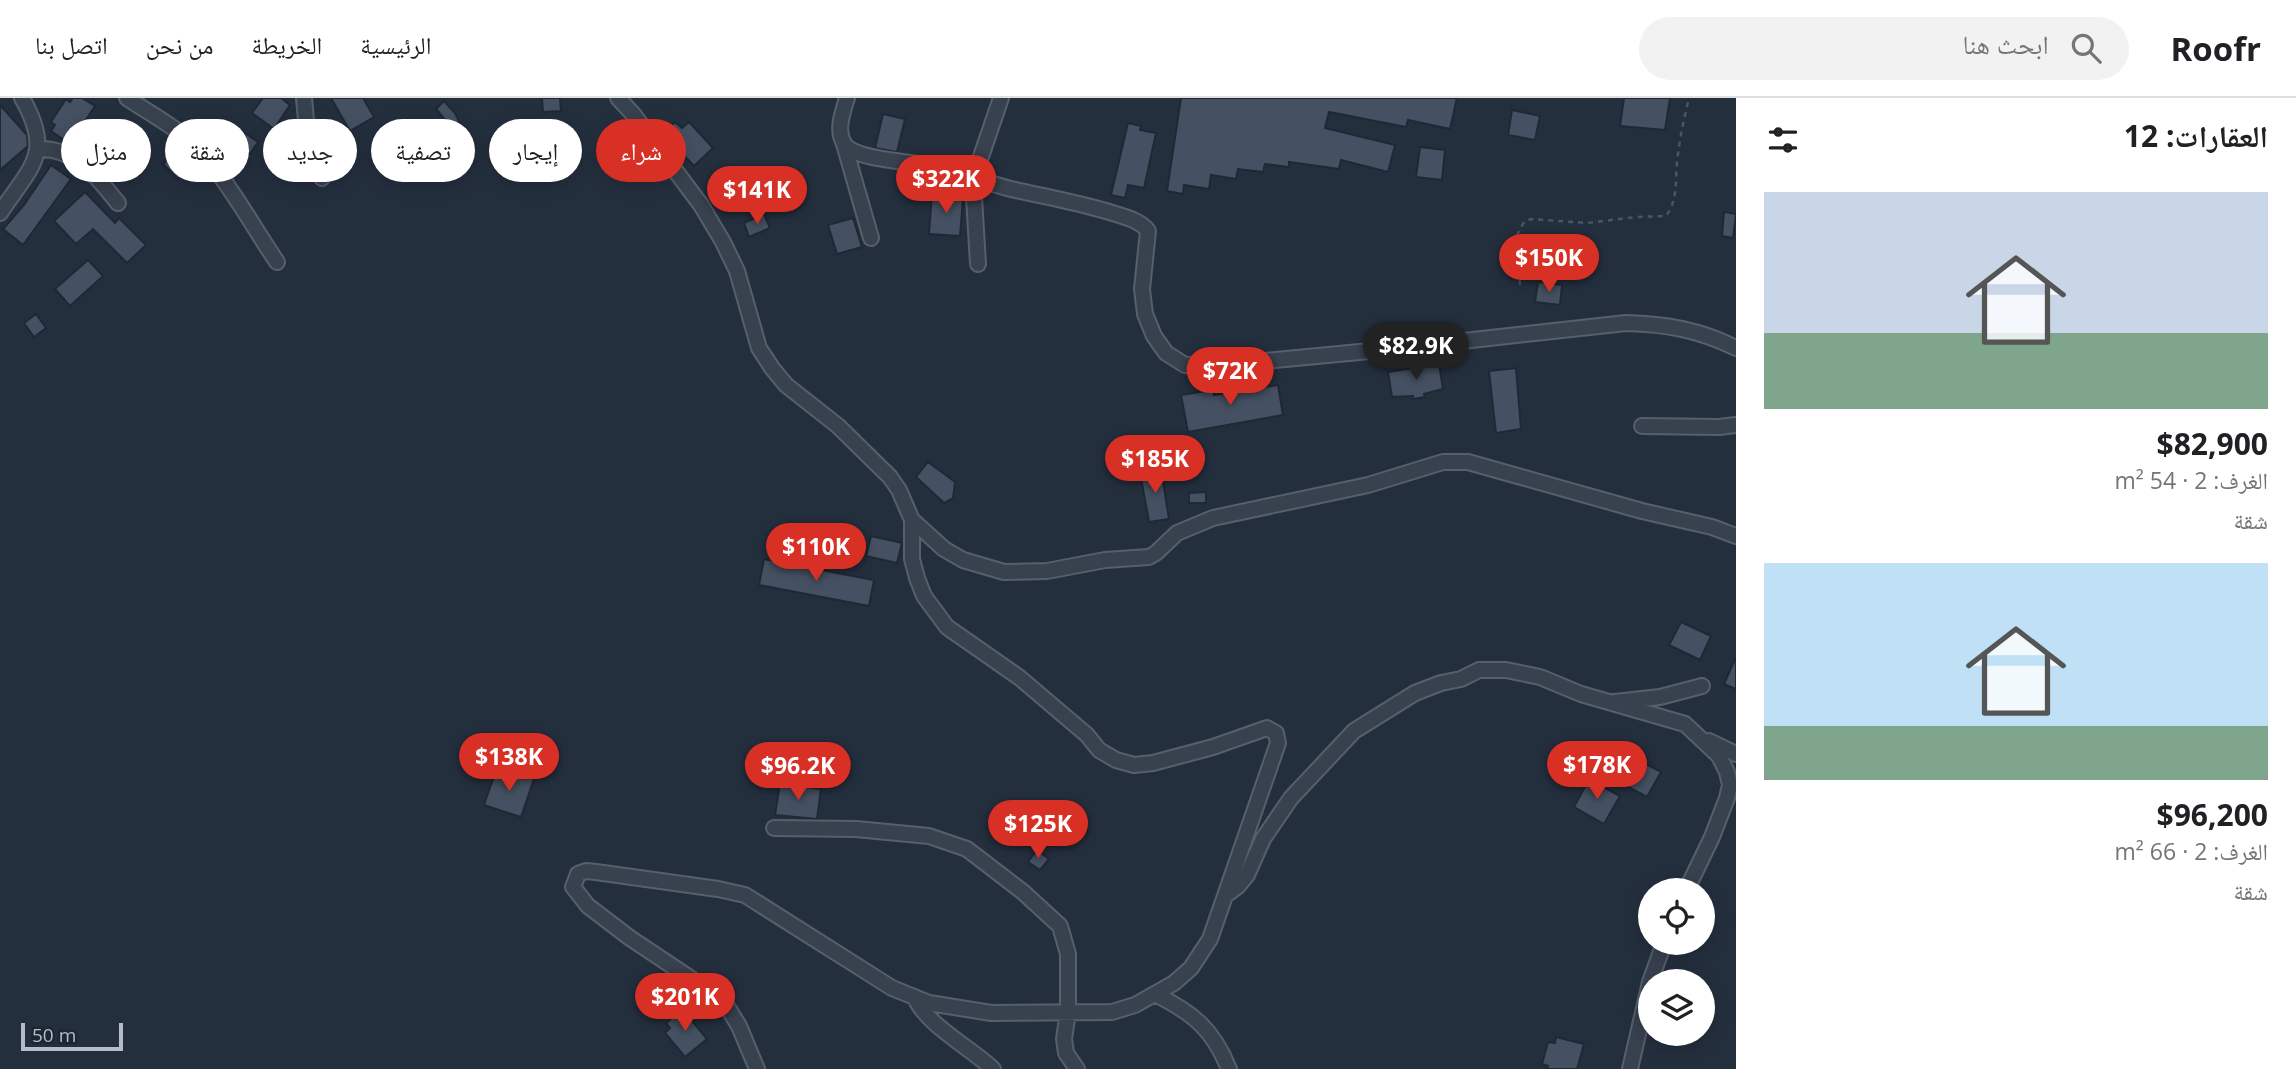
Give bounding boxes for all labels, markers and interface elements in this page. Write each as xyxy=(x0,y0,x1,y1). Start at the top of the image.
search box xyxy=(1639,17,2129,80)
text: ابحث هنا xyxy=(1963,26,2049,62)
text: Roofr xyxy=(2171,26,2261,71)
text: اتصل بنا xyxy=(35,28,108,61)
text: من نحن xyxy=(146,28,214,61)
text: الخريطة xyxy=(252,28,322,61)
text: الرئيسية xyxy=(360,28,431,61)
icon: search xyxy=(2067,29,2105,67)
text: العقارات: 12 xyxy=(2124,115,2268,156)
chip: منزل xyxy=(61,119,151,182)
chip: شقة xyxy=(165,119,249,182)
chip: جديد xyxy=(263,119,357,182)
chip: تصفية xyxy=(371,119,475,182)
chip: إيجار xyxy=(489,119,582,182)
chip: شراء xyxy=(596,119,686,182)
icon: filters xyxy=(1764,121,1802,159)
pin: $322K xyxy=(897,156,995,215)
text: $322K xyxy=(912,162,980,194)
pin: $141K xyxy=(708,166,806,226)
text: $141K xyxy=(723,173,791,205)
pin: $150K xyxy=(1500,234,1598,294)
icon: home xyxy=(1953,237,2079,363)
text: $150K xyxy=(1515,241,1583,273)
pin: $82.9K xyxy=(1359,322,1473,382)
text: $82.9K xyxy=(1379,329,1453,361)
pin: $72K xyxy=(1189,348,1271,407)
text: $72K xyxy=(1203,354,1257,386)
text: $82,900 xyxy=(2157,423,2268,464)
pin: $185K xyxy=(1106,436,1204,495)
text: $185K xyxy=(1121,442,1189,474)
text: الغرف: 2 · 54 m² xyxy=(2115,464,2268,496)
text: شقة xyxy=(2234,504,2268,536)
pin: $110K xyxy=(767,524,865,583)
text: $110K xyxy=(782,530,850,562)
icon: home xyxy=(1953,608,2079,734)
pin: $138K xyxy=(460,734,558,793)
text: $138K xyxy=(475,740,543,772)
pin: $96.2K xyxy=(741,742,855,802)
pin: $178K xyxy=(1548,742,1646,801)
text: $178K xyxy=(1563,748,1631,780)
text: $96.2K xyxy=(761,749,835,781)
text: $96,200 xyxy=(2157,794,2268,835)
pin: $125K xyxy=(989,800,1087,860)
text: $125K xyxy=(1004,807,1072,839)
text: الغرف: 2 · 66 m² xyxy=(2115,835,2268,867)
text: شقة xyxy=(2234,875,2268,907)
map controls xyxy=(1638,878,1715,1046)
button: locate xyxy=(1638,878,1715,955)
button: layers xyxy=(1638,969,1715,1046)
pin: $201K xyxy=(636,974,734,1033)
text: $201K xyxy=(651,980,719,1012)
scale bar xyxy=(21,1020,122,1052)
text: 50 m xyxy=(32,1022,76,1048)

